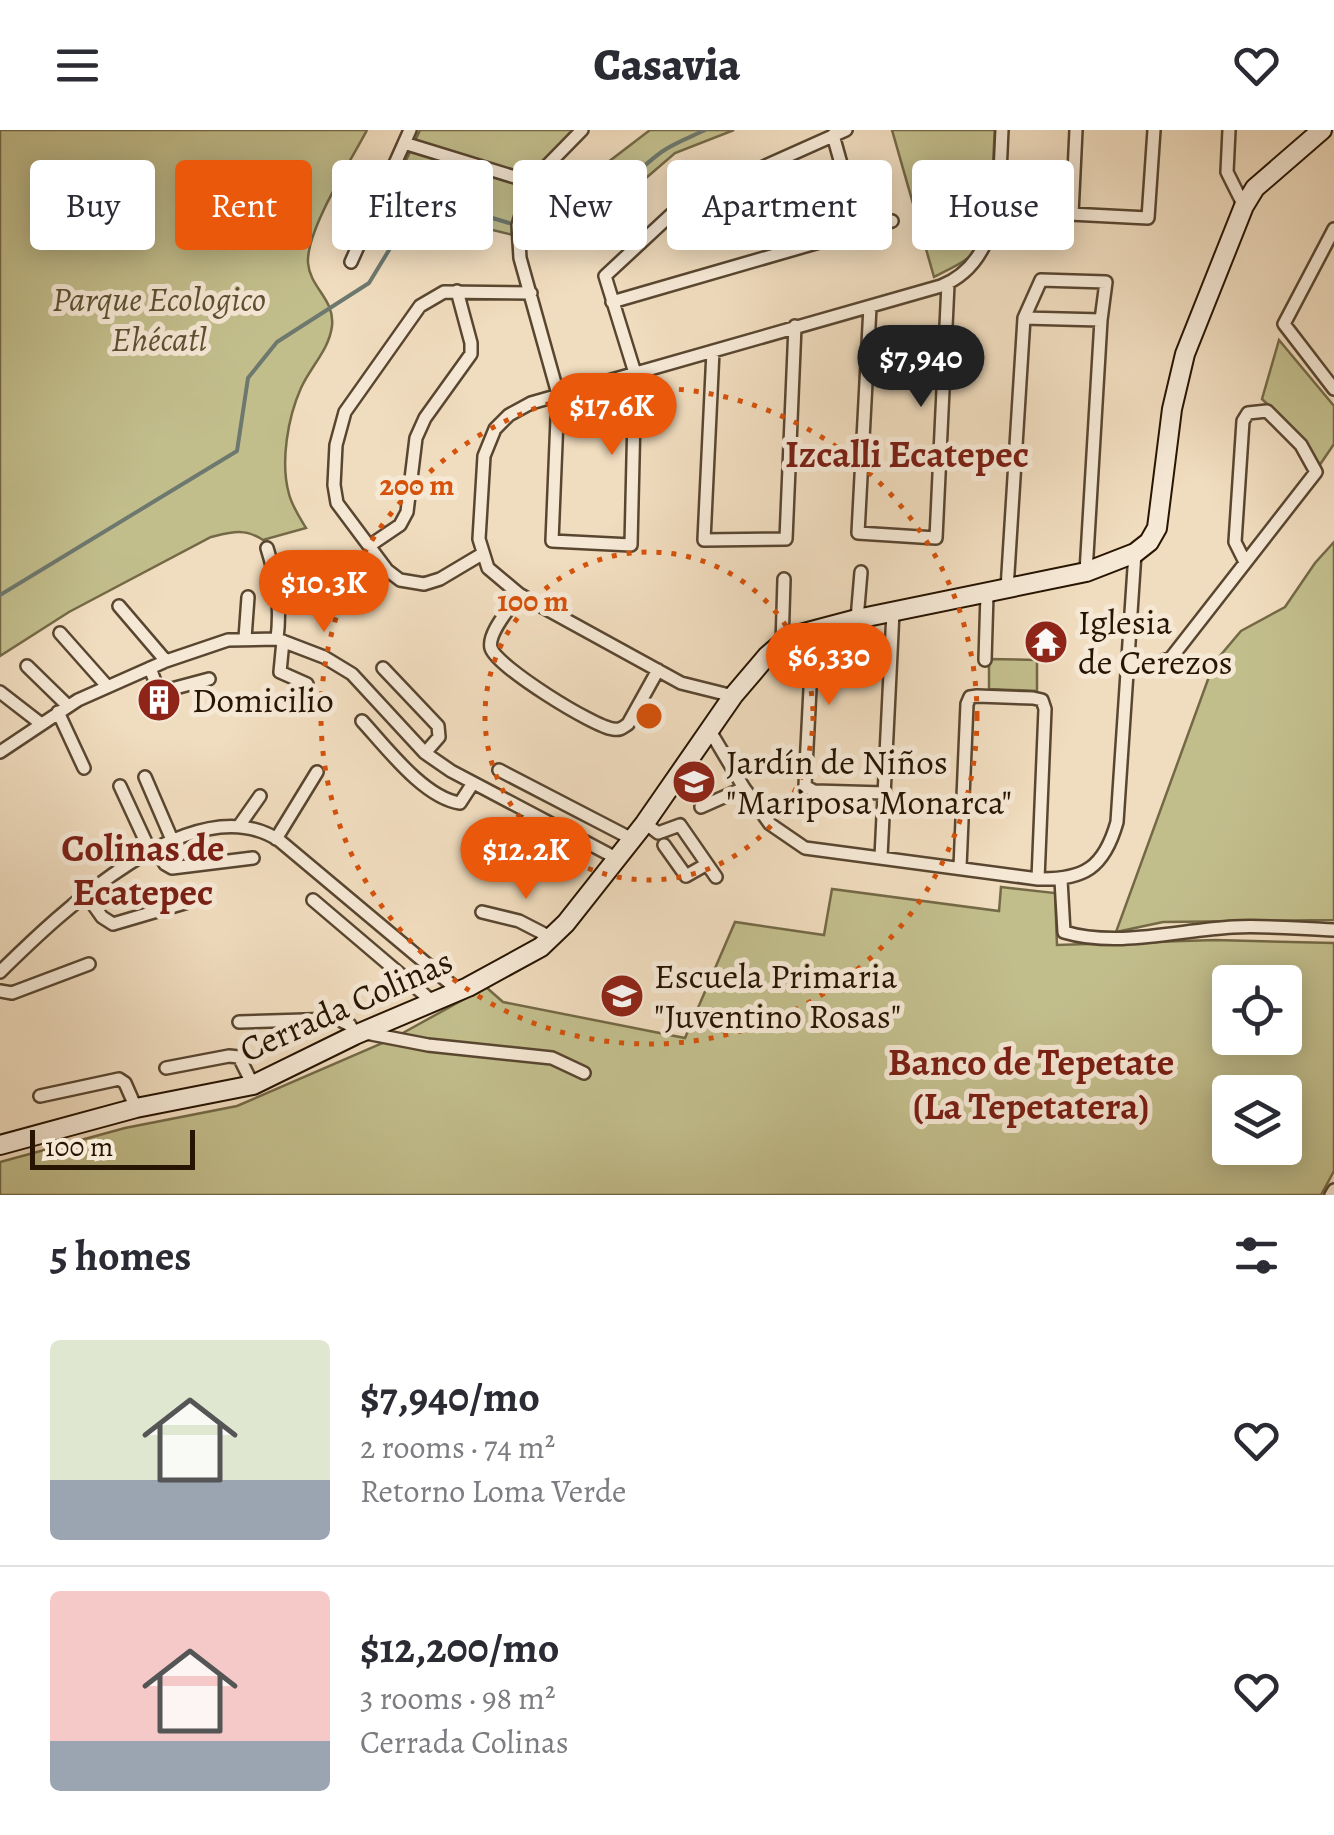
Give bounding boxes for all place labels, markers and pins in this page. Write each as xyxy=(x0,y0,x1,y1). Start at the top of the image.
pin: $7,940 xyxy=(840,325,1002,410)
pin: $17.6K xyxy=(531,373,693,458)
pin: $10.3K xyxy=(243,550,405,635)
place label: Iglesia de Cerezos xyxy=(1078,598,1233,686)
temple icon: Iglesia de Cerezos xyxy=(1023,619,1069,665)
pin: $6,330 xyxy=(748,623,910,708)
place label: Domicilio xyxy=(192,676,334,724)
building icon: Domicilio xyxy=(136,677,182,723)
centre of rings xyxy=(631,698,667,734)
place label: Jardín de Niños "Mariposa Monarca" xyxy=(726,738,1012,826)
school or university icon: Jardín de Niños "Mariposa Monarca" xyxy=(671,759,717,805)
pin: $12.2K xyxy=(445,817,607,902)
place label: Escuela Primaria "Juventino Rosas" xyxy=(654,952,901,1040)
school or university icon: Escuela Primaria "Juventino Rosas" xyxy=(599,973,645,1019)

